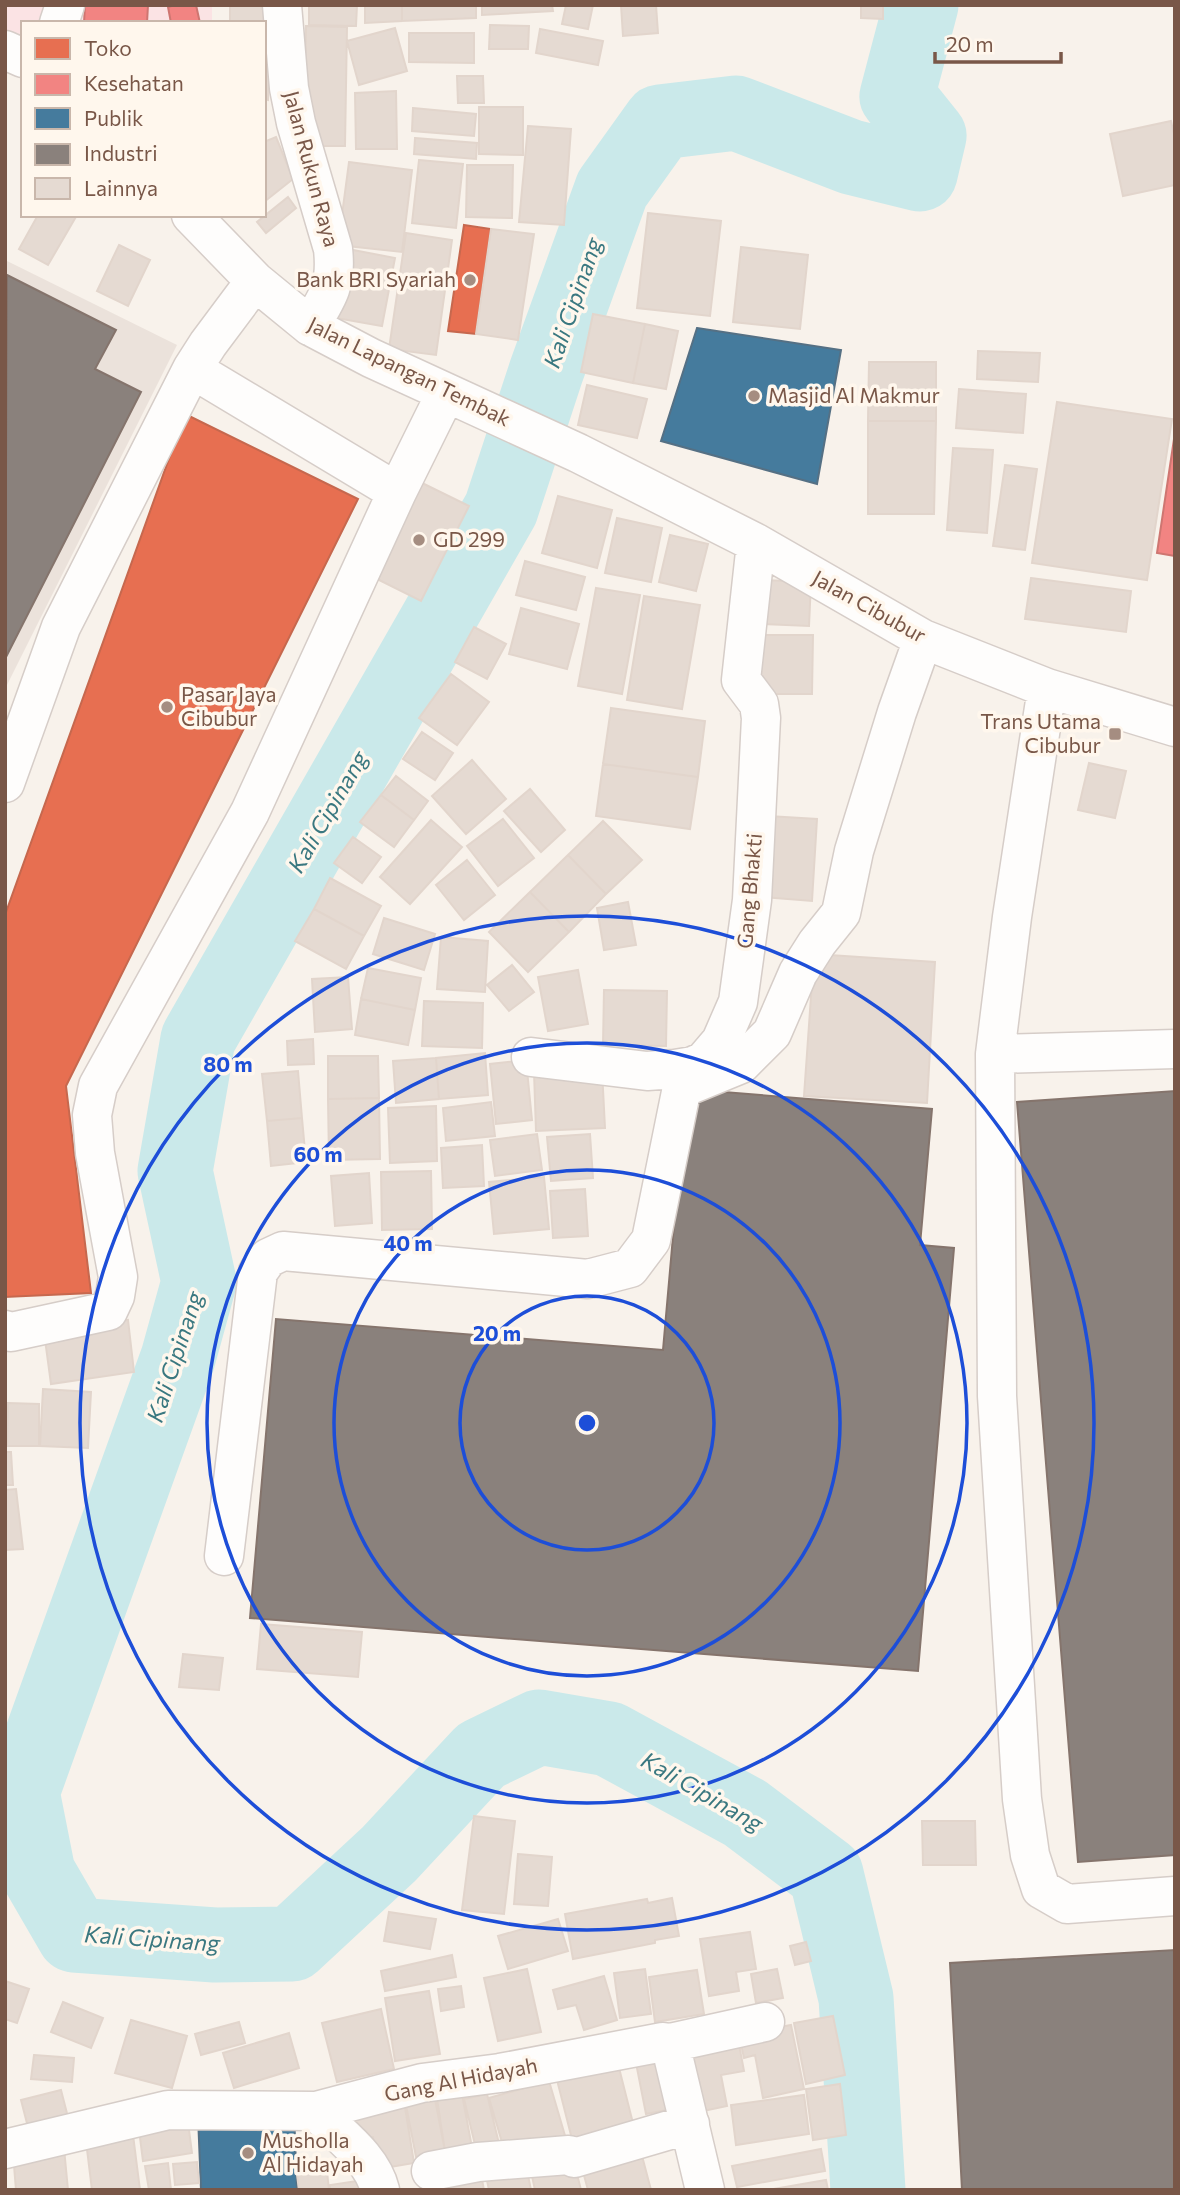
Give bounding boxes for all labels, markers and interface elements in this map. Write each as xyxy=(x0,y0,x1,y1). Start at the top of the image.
legend xyxy=(21,21,266,217)
scale bar xyxy=(935,21,1061,65)
text: 20 m xyxy=(946,31,994,56)
text: Toko xyxy=(84,35,132,60)
text: Kesehatan xyxy=(84,70,184,95)
street label: Jalan Rukun Raya xyxy=(280,88,345,249)
text: Publik xyxy=(84,105,143,130)
text: Industri xyxy=(84,140,158,165)
text: Lainnya xyxy=(84,175,158,200)
water label: Kali Cipinang xyxy=(537,233,608,371)
place label: Bank BRI Syariah xyxy=(296,266,456,291)
marker: Bank BRI Syariah xyxy=(462,272,478,288)
street label: Jalan Lapangan Tembak xyxy=(304,311,515,431)
place label: Masjid Al Makmur xyxy=(768,382,940,407)
marker: Masjid Al Makmur xyxy=(746,388,762,404)
place label: GD 299 xyxy=(433,526,505,551)
marker: GD 299 xyxy=(411,532,427,548)
street label: Jalan Cibubur xyxy=(809,564,931,647)
place label: Pasar Jaya Cibubur xyxy=(181,681,277,730)
marker: Pasar Jaya Cibubur xyxy=(159,699,175,715)
place label: Trans Utama Cibubur xyxy=(980,708,1101,757)
marker: Trans Utama Cibubur xyxy=(1107,726,1123,742)
water label: Kali Cipinang xyxy=(281,744,374,877)
street label: Gang Bhakti xyxy=(731,832,766,950)
text: 80 m xyxy=(203,1051,253,1076)
text: 60 m xyxy=(293,1141,343,1166)
text: 40 m xyxy=(383,1230,433,1255)
water label: Kali Cipinang xyxy=(140,1286,209,1426)
text: 20 m xyxy=(473,1320,521,1345)
centre of rings xyxy=(575,1411,599,1435)
water label: Kali Cipinang xyxy=(637,1745,770,1838)
water label: Kali Cipinang xyxy=(83,1919,222,1957)
street label: Gang Al Hidayah xyxy=(382,2051,539,2106)
place label: Musholla Al Hidayah xyxy=(262,2127,364,2176)
marker: Musholla Al Hidayah xyxy=(240,2145,256,2161)

